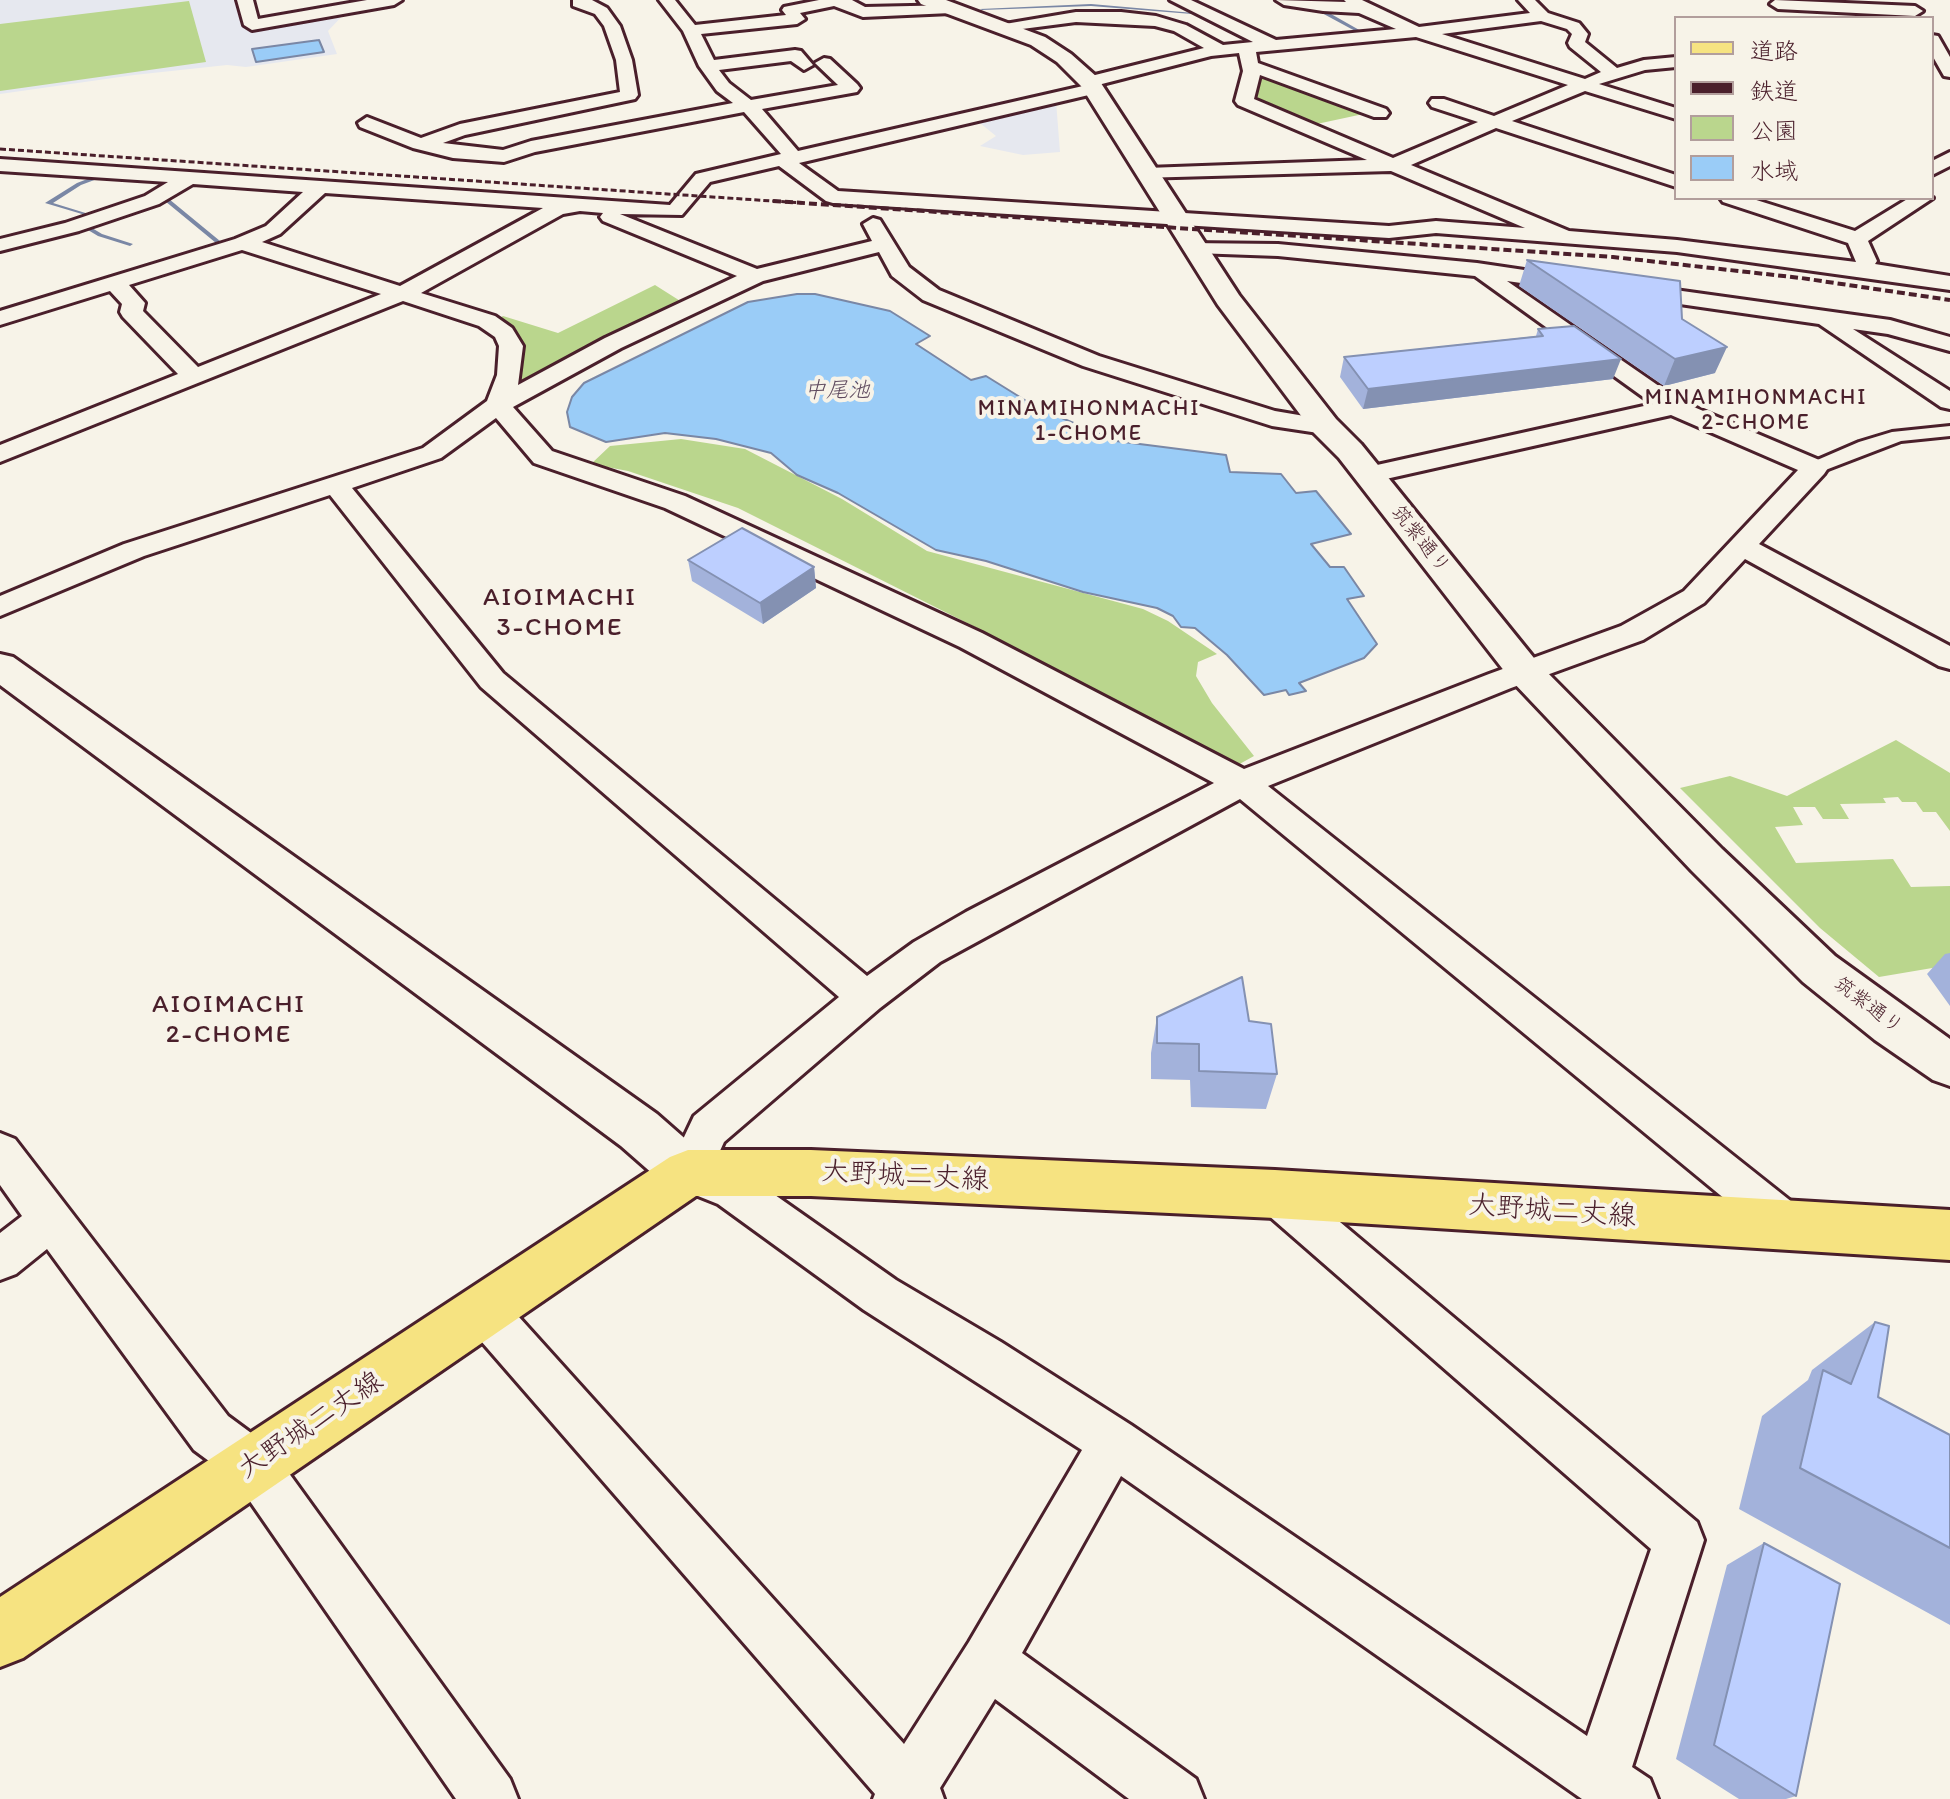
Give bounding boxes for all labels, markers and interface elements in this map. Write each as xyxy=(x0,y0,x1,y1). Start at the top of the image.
legend xyxy=(1674,16,1934,200)
text: 道路 xyxy=(1750,36,1798,65)
text: 鉄道 xyxy=(1750,76,1798,105)
text: 公園 xyxy=(1750,116,1798,145)
text: 水域 xyxy=(1750,156,1798,185)
water label: 中尾池 xyxy=(804,378,870,404)
district label: MINAMIHONMACHI 2-CHOME xyxy=(1645,385,1867,436)
district label: MINAMIHONMACHI 1-CHOME xyxy=(978,396,1200,448)
street label: 筑紫通り xyxy=(1386,501,1454,579)
district label: AIOIMACHI 3-CHOME xyxy=(484,582,636,644)
street label: 筑紫通り xyxy=(1829,972,1907,1040)
district label: AIOIMACHI 2-CHOME xyxy=(153,989,305,1050)
street label: 大野城二丈線 xyxy=(820,1156,990,1198)
street label: 大野城二丈線 xyxy=(1467,1189,1637,1235)
street label: 大野城二丈線 xyxy=(232,1365,390,1487)

